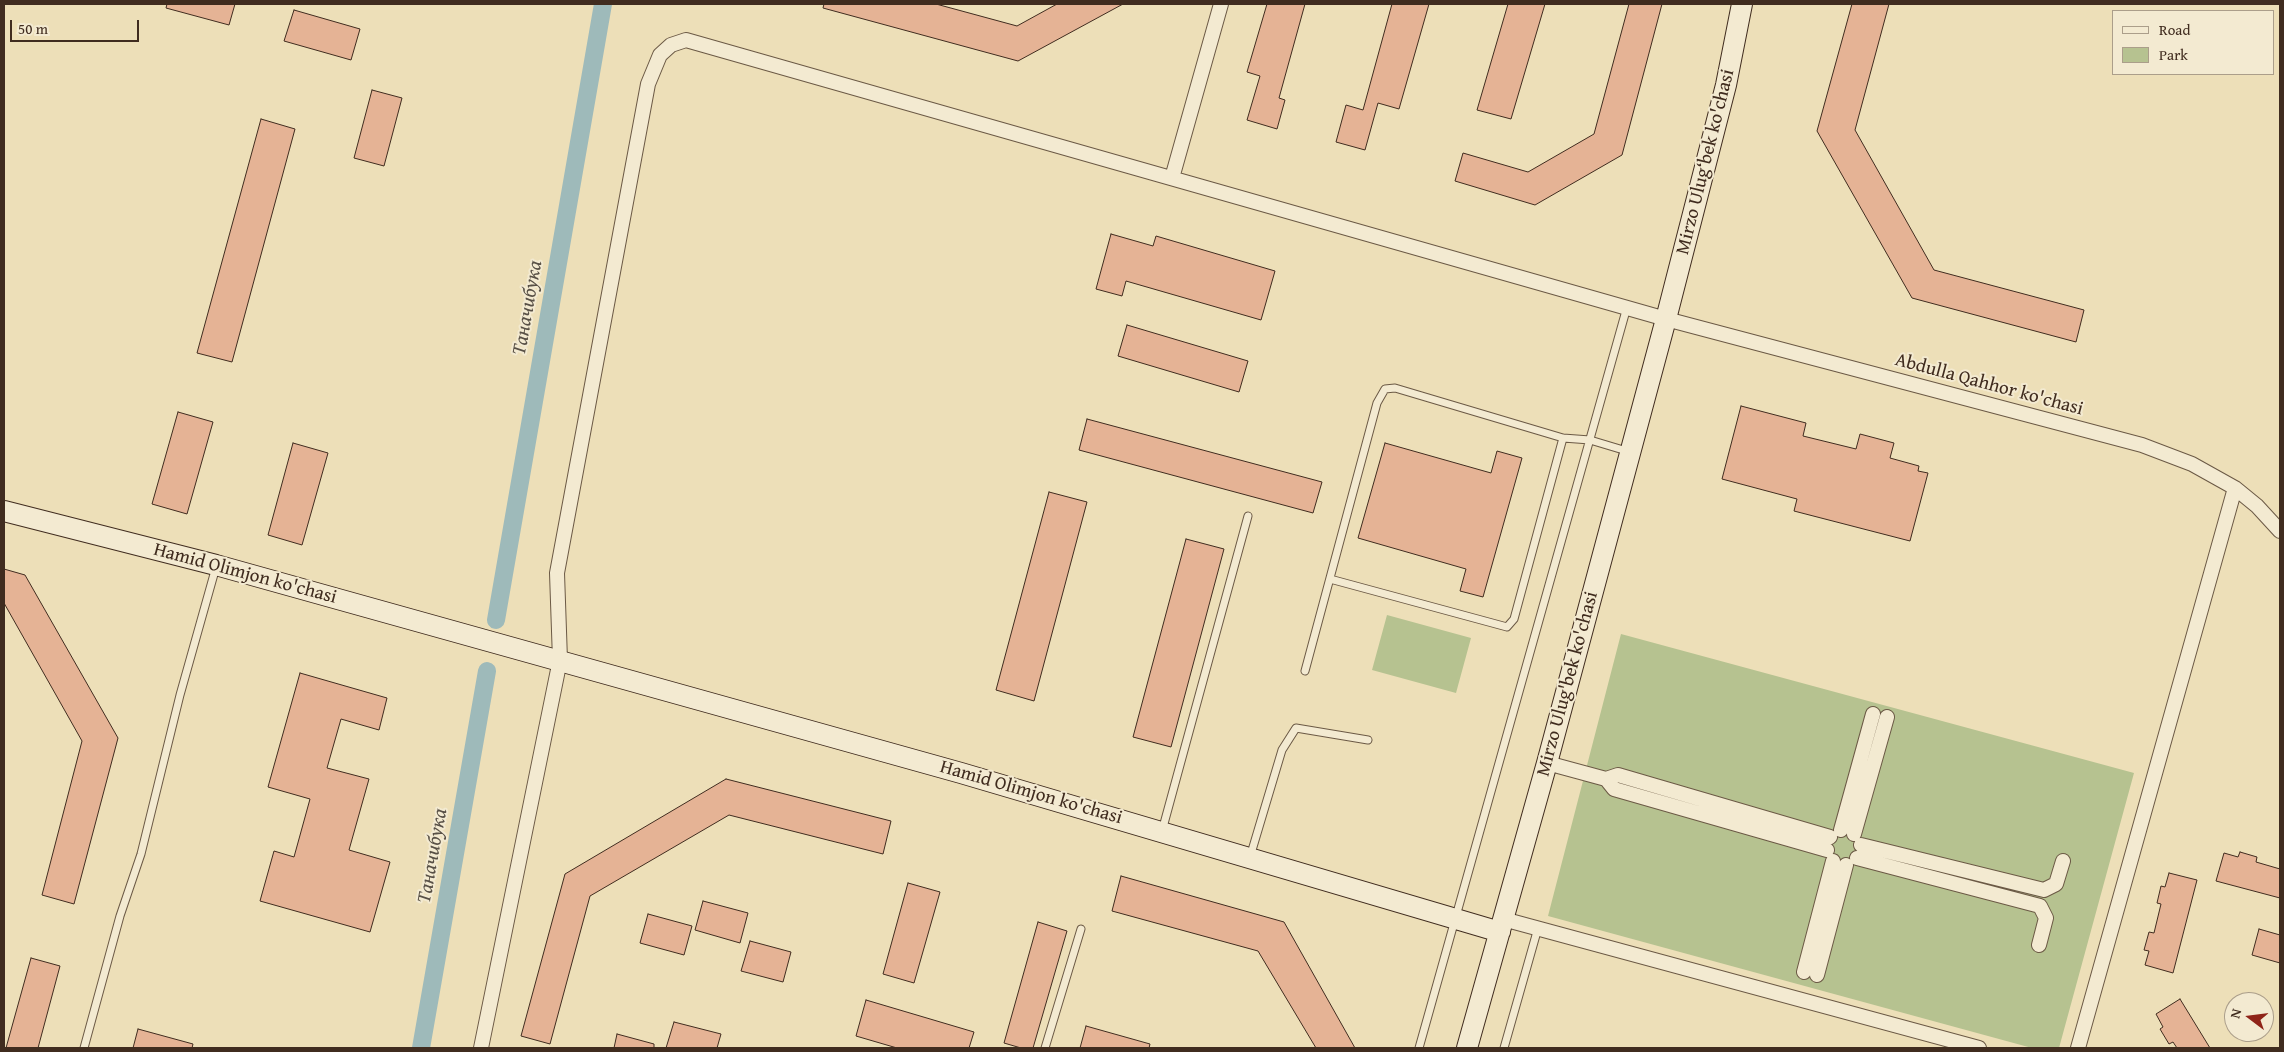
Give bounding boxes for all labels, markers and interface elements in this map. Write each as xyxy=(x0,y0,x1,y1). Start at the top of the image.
scale bar xyxy=(12,10,141,42)
legend xyxy=(2112,10,2274,75)
text: 50 m xyxy=(18,18,48,39)
text: Road xyxy=(2159,19,2190,40)
text: Park xyxy=(2159,44,2188,65)
street label: Mirzo Ulug‘bek ko'chasi xyxy=(1672,67,1740,257)
water label: Таначибука xyxy=(508,259,548,357)
street label: Abdulla Qahhor ko'chasi xyxy=(1893,349,2085,421)
street label: Hamid Olimjon ko'chasi xyxy=(151,539,339,609)
street label: Mirzo Ulug'bek ko'chasi xyxy=(1532,589,1604,779)
street label: Hamid Olimjon ko'chasi xyxy=(937,756,1125,830)
water label: Таначибука xyxy=(413,807,453,905)
north arrow xyxy=(2224,992,2274,1042)
text: N xyxy=(2225,1006,2246,1020)

